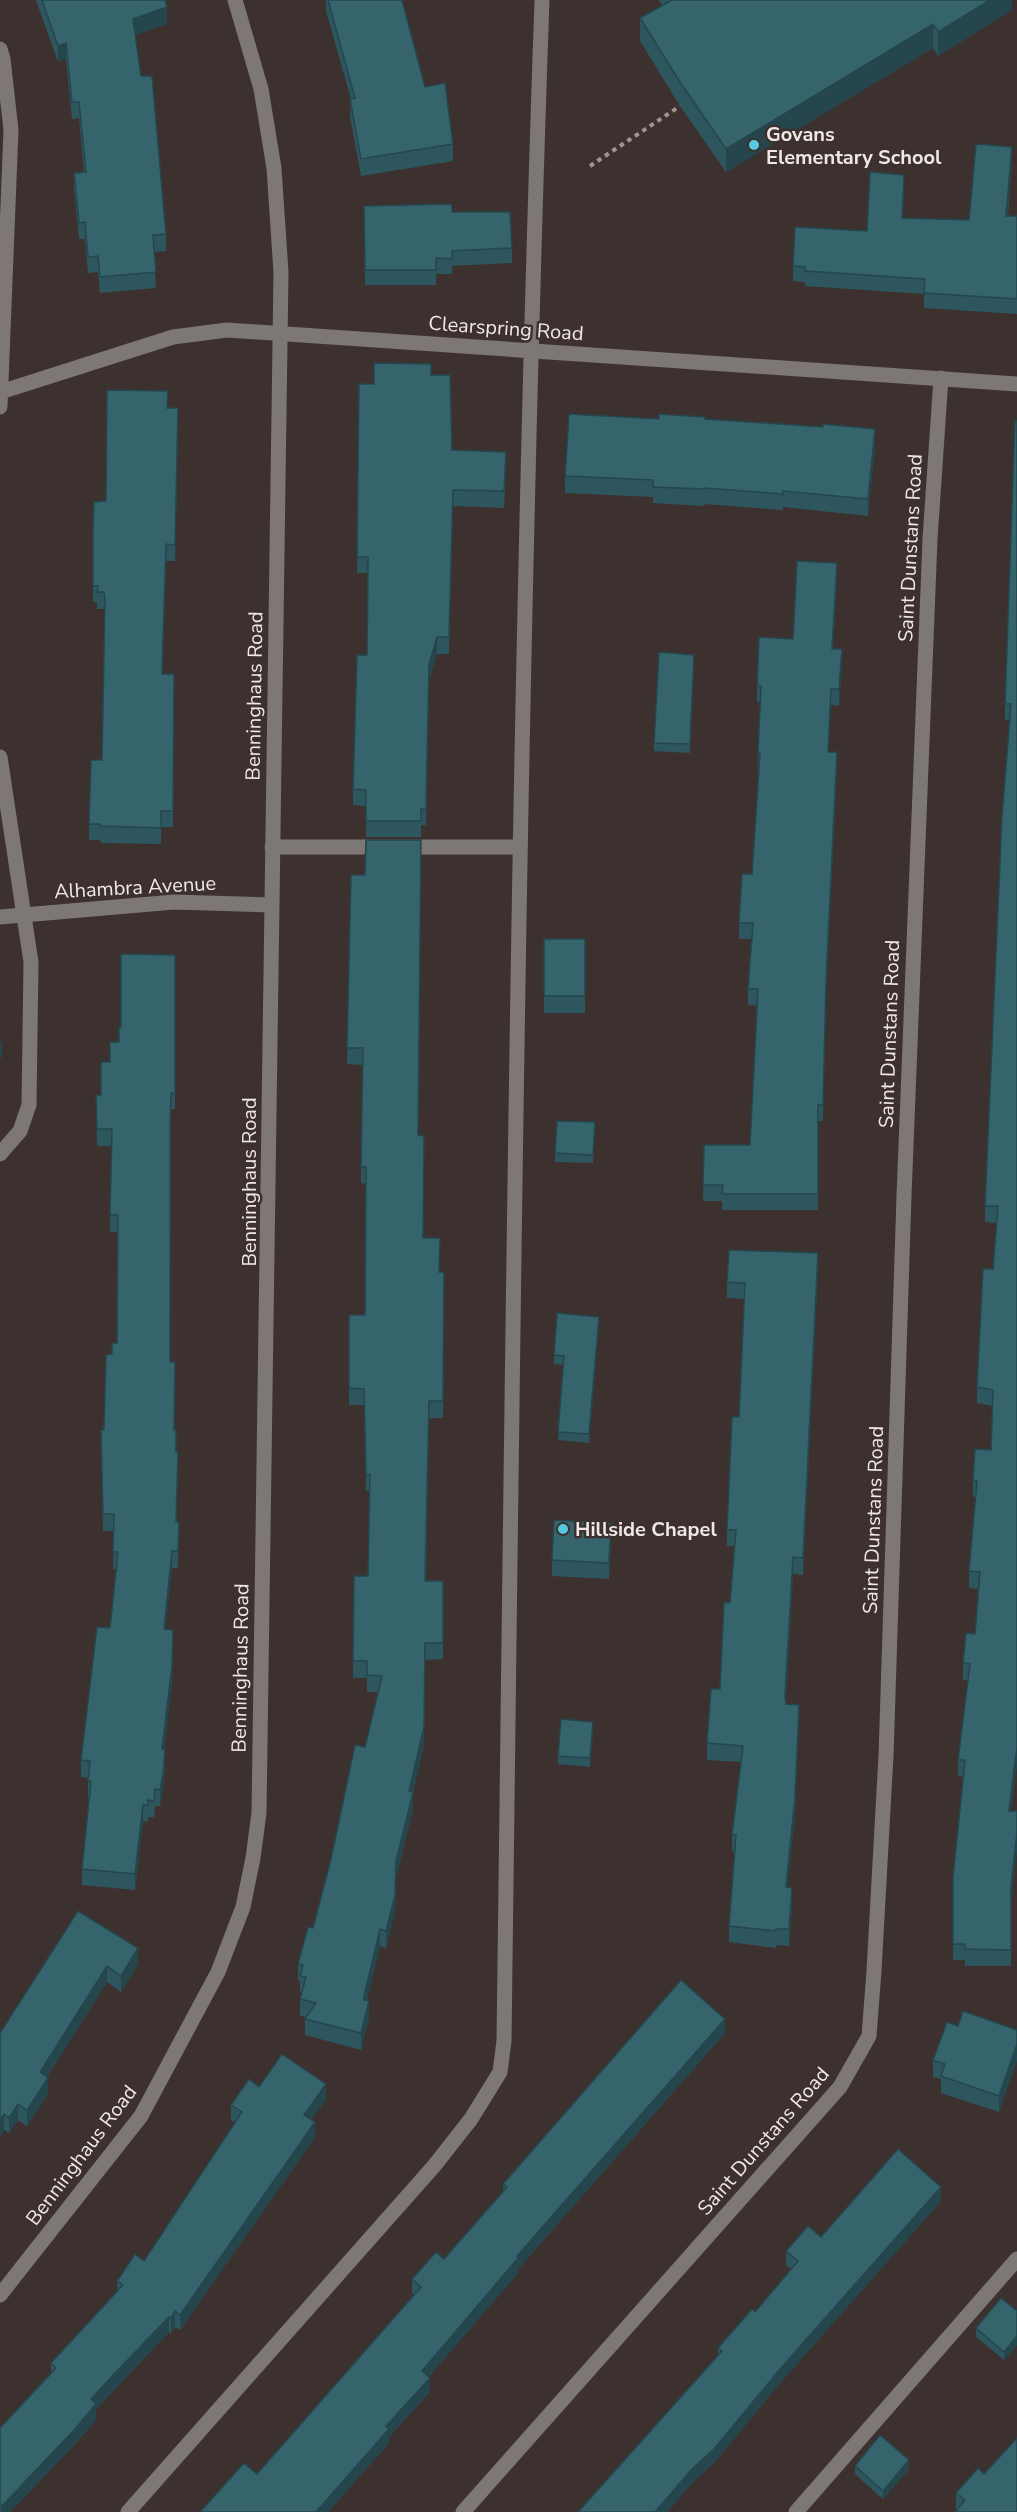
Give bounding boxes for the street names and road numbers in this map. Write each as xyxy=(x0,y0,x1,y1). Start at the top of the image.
street label: Clearspring Road xyxy=(428,310,584,347)
street label: Saint Dunstans Road xyxy=(892,453,929,643)
street label: Benninghaus Road xyxy=(240,611,269,781)
street label: Alhambra Avenue xyxy=(53,870,217,905)
street label: Saint Dunstans Road xyxy=(873,939,906,1129)
street label: Benninghaus Road xyxy=(236,1097,263,1267)
street label: Saint Dunstans Road xyxy=(857,1425,890,1615)
street label: Benninghaus Road xyxy=(226,1583,255,1753)
street label: Saint Dunstans Road xyxy=(691,2061,835,2221)
street label: Benninghaus Road xyxy=(20,2080,143,2231)

